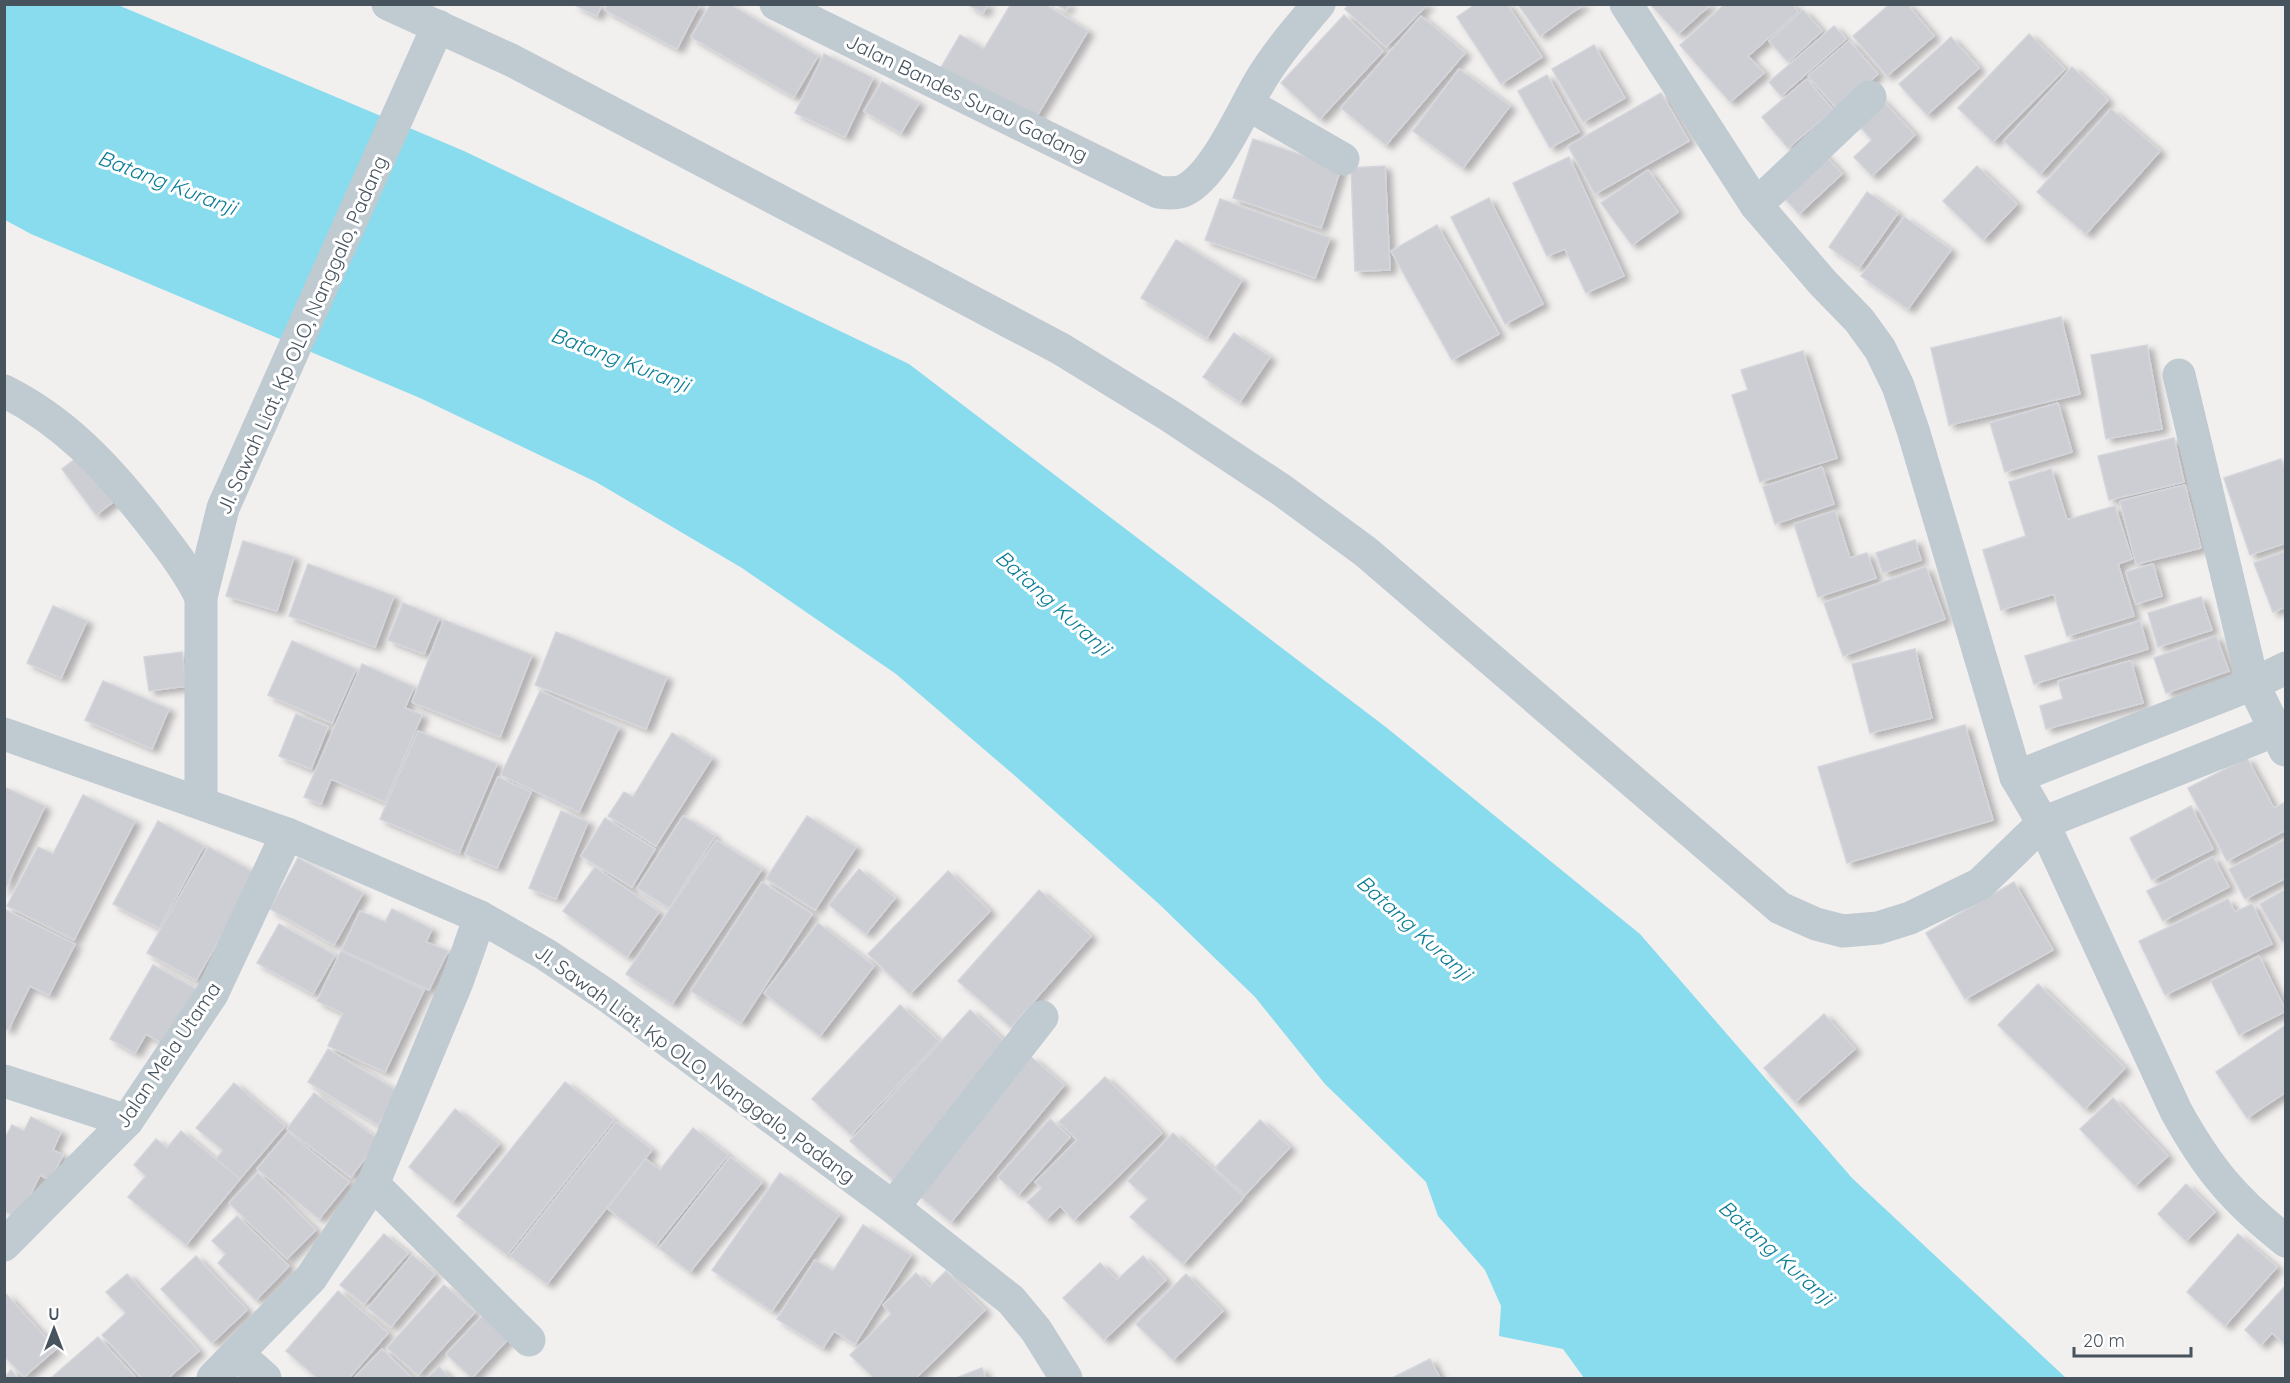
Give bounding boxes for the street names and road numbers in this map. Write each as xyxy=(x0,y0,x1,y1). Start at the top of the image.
street label: Jalan Bandes Surau Gadang xyxy=(842,28,1092,167)
street label: Jl. Sawah Liat, Kp OLO, Nanggalo, Padang xyxy=(211,151,392,518)
street label: Jl. Sawah Liat, Kp OLO, Nanggalo, Padang xyxy=(530,939,860,1188)
street label: Jalan Mela Utama xyxy=(109,977,226,1133)

